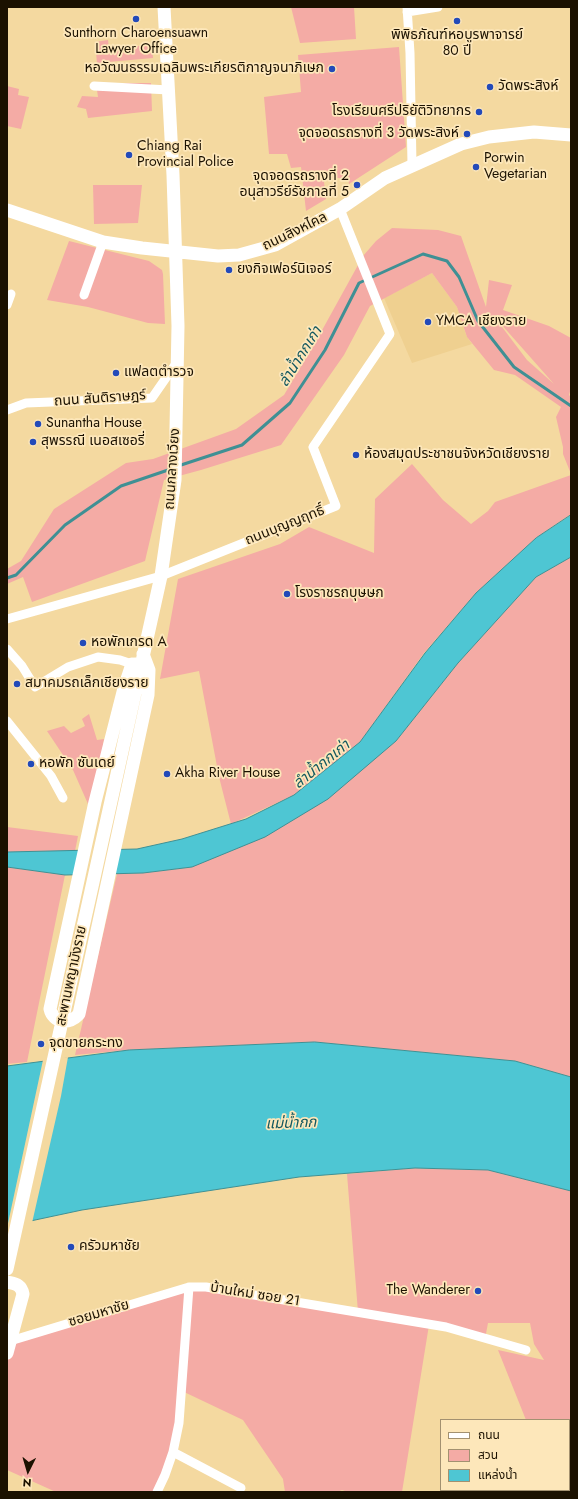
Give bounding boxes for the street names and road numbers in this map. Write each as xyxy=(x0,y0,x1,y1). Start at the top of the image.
street label: ถนนสิงหไคล xyxy=(260,209,330,255)
street label: ถนน สันติราษฎร์ xyxy=(54,387,146,411)
street label: ถนนกลางเวียง xyxy=(162,428,184,510)
street label: ถนนบุญญฤทธิ์ xyxy=(243,502,327,550)
street label: สะพานพญามังราย xyxy=(53,924,91,1028)
street label: บ้านใหม่ ซอย 21 xyxy=(209,1280,301,1310)
street label: ซอยมหาชัย xyxy=(67,1297,131,1331)

